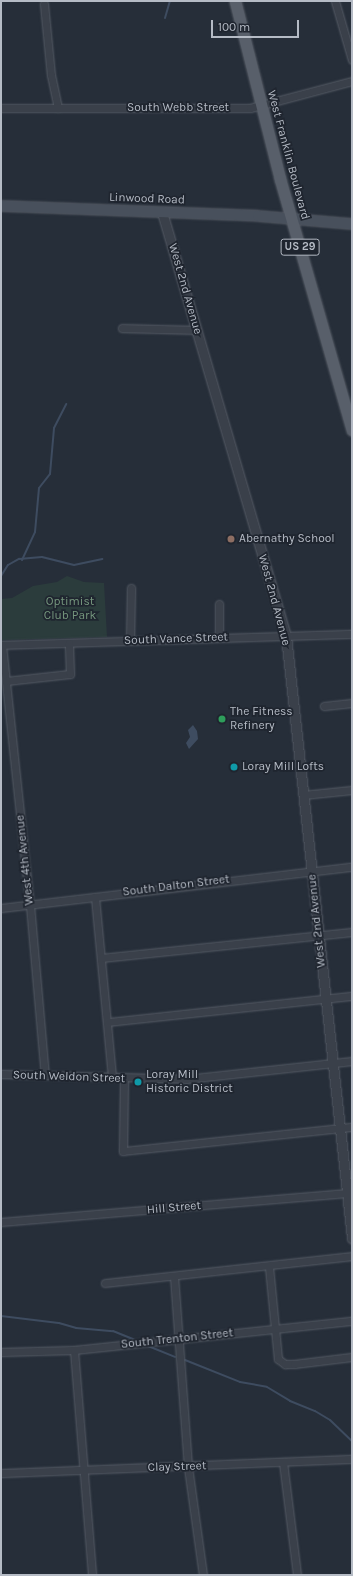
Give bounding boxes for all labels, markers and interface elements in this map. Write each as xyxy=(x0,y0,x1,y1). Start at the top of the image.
scale bar xyxy=(213,12,301,38)
text: 100 m xyxy=(218,20,250,34)
street label: West Franklin Boulevard xyxy=(264,89,312,221)
street label: South Webb Street xyxy=(127,101,229,115)
street label: Linwood Road xyxy=(109,190,185,208)
road number: US 29 xyxy=(280,238,320,256)
street label: West 2nd Avenue xyxy=(165,242,205,336)
place label: Abernathy School xyxy=(239,532,335,546)
marker: Abernathy School xyxy=(226,534,236,544)
street label: West 2nd Avenue xyxy=(255,553,293,647)
park label: Optimist Club Park xyxy=(44,595,96,623)
street label: South Vance Street xyxy=(124,630,228,648)
place label: The Fitness Refinery xyxy=(230,705,293,733)
marker: The Fitness Refinery xyxy=(217,714,227,724)
place label: Loray Mill Lofts xyxy=(242,760,324,774)
marker: Loray Mill Lofts xyxy=(229,762,239,772)
street label: West 4th Avenue xyxy=(13,814,37,906)
street label: South Dalton Street xyxy=(122,872,230,900)
street label: West 2nd Avenue xyxy=(305,874,329,968)
street label: South Weldon Street xyxy=(13,1068,125,1086)
place label: Loray Mill Historic District xyxy=(146,1068,233,1096)
marker: Loray Mill Historic District xyxy=(133,1077,143,1087)
street label: Hill Street xyxy=(146,1198,202,1218)
street label: South Trenton Street xyxy=(120,1326,234,1352)
street label: Clay Street xyxy=(147,1459,207,1475)

